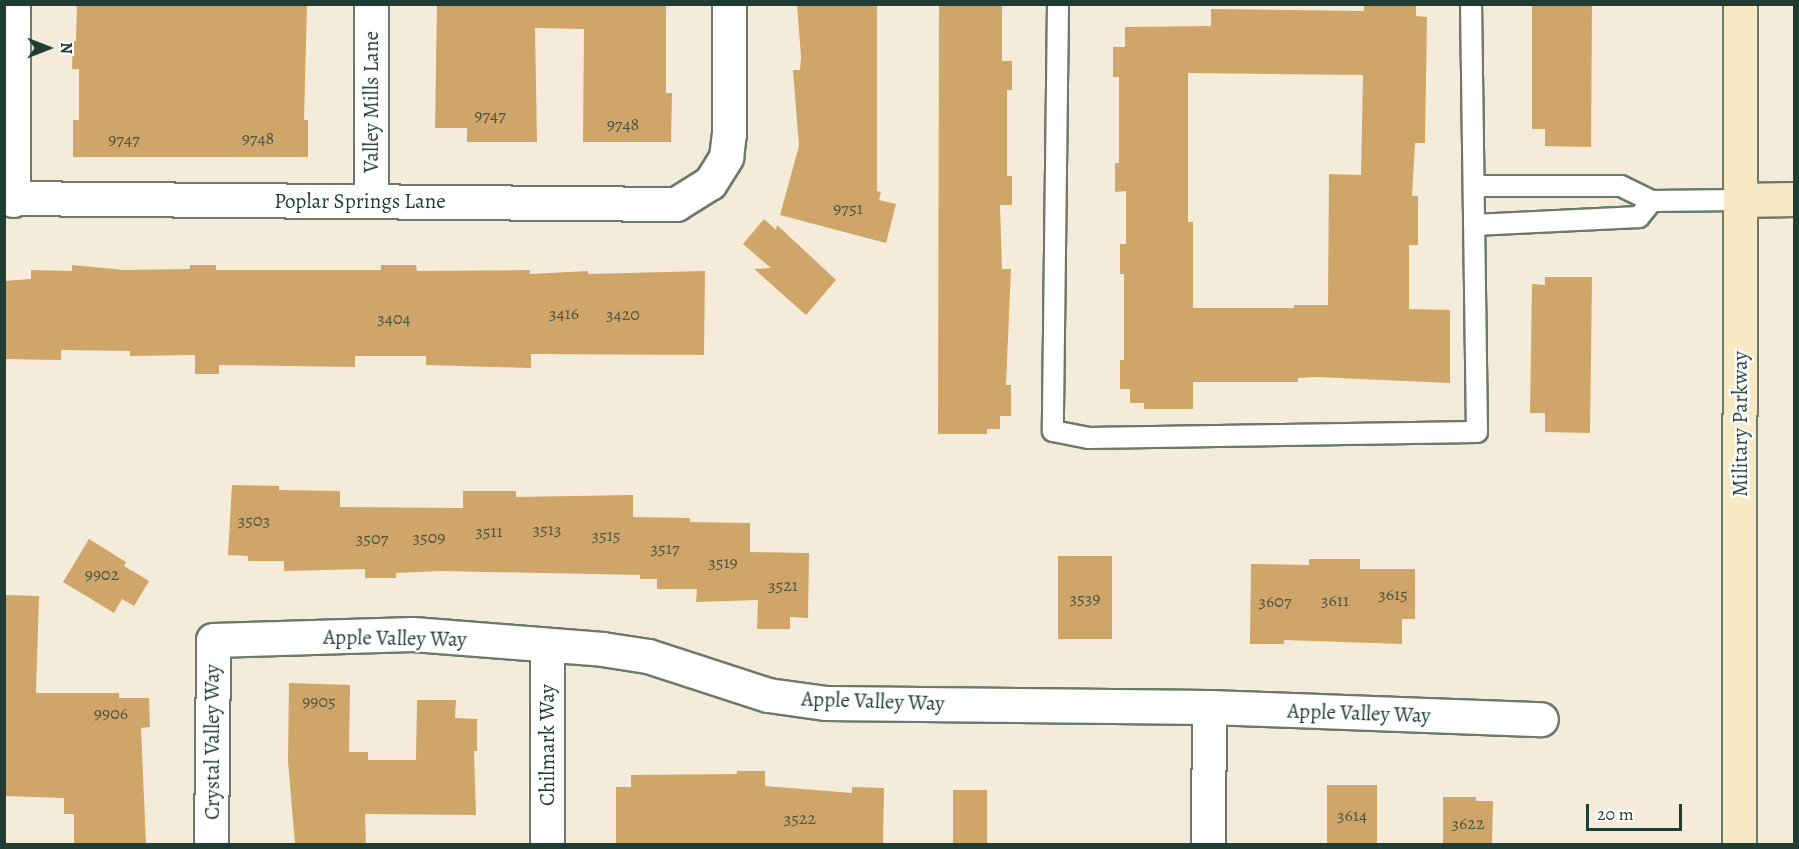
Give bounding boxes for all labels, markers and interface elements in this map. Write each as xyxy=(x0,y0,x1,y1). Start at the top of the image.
north arrow xyxy=(18,18,78,78)
street label: Valley Mills Lane xyxy=(358,31,384,173)
text: N xyxy=(55,42,77,54)
house number: 9747 xyxy=(474,104,506,126)
house number: 9748 xyxy=(607,113,639,135)
house number: 9748 xyxy=(242,127,274,149)
house number: 9747 xyxy=(108,128,140,150)
street label: Poplar Springs Lane xyxy=(274,188,446,214)
house number: 9751 xyxy=(833,197,863,219)
house number: 3416 xyxy=(549,302,579,324)
house number: 3420 xyxy=(606,303,640,325)
house number: 3404 xyxy=(377,307,411,329)
street label: Military Parkway xyxy=(1727,351,1753,497)
house number: 3503 xyxy=(238,509,270,531)
house number: 3513 xyxy=(533,518,561,540)
house number: 3511 xyxy=(475,520,503,542)
house number: 3515 xyxy=(591,524,621,546)
house number: 3509 xyxy=(412,526,446,548)
house number: 3507 xyxy=(356,527,388,549)
house number: 3517 xyxy=(651,537,679,559)
house number: 3519 xyxy=(708,551,738,573)
house number: 9902 xyxy=(85,563,119,585)
house number: 3521 xyxy=(768,574,798,596)
house number: 3615 xyxy=(1378,583,1408,605)
house number: 3539 xyxy=(1070,587,1100,609)
house number: 3611 xyxy=(1321,589,1349,611)
house number: 3607 xyxy=(1259,590,1291,612)
street label: Apple Valley Way xyxy=(323,624,467,652)
street label: Crystal Valley Way xyxy=(199,664,225,820)
street label: Chilmark Way xyxy=(534,684,560,806)
street label: Apple Valley Way xyxy=(801,686,945,716)
house number: 9905 xyxy=(302,690,336,712)
street label: Apple Valley Way xyxy=(1287,698,1431,728)
house number: 9906 xyxy=(94,702,128,724)
scale bar xyxy=(1589,792,1685,830)
text: 20 m xyxy=(1597,802,1634,826)
house number: 3614 xyxy=(1337,804,1367,826)
house number: 3522 xyxy=(784,807,816,829)
house number: 3622 xyxy=(1452,812,1484,834)

